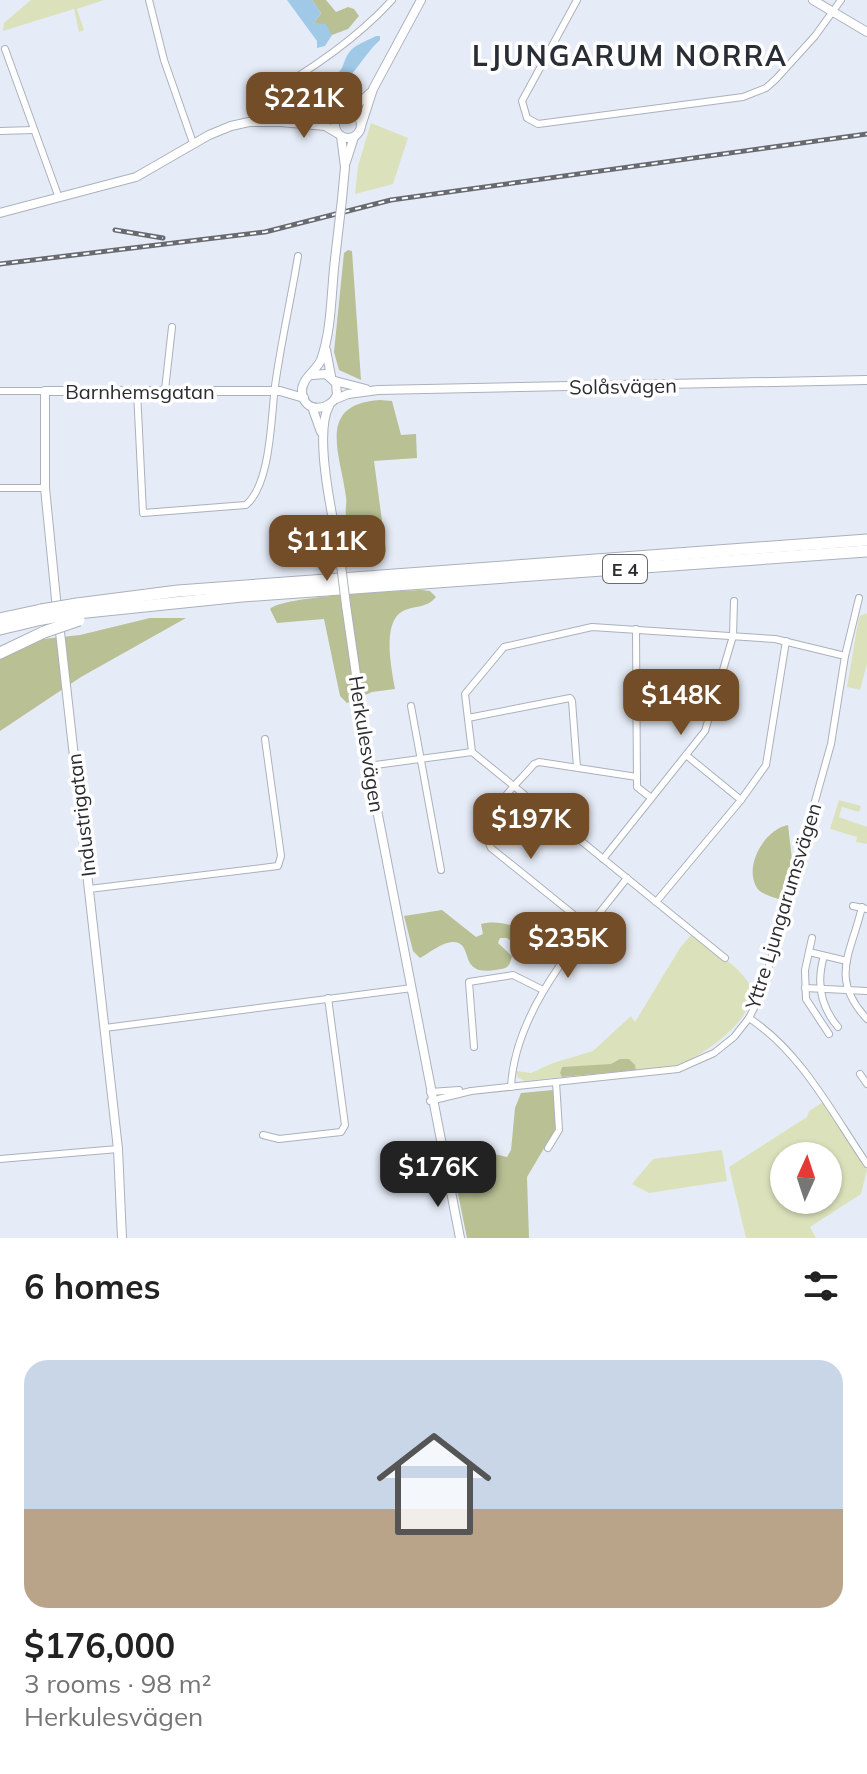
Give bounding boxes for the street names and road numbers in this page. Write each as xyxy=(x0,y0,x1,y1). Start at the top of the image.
street label: Solåsvägen xyxy=(569,373,677,399)
street label: Barnhemsgatan xyxy=(65,379,215,404)
road number: E 4 xyxy=(603,555,647,583)
street label: Herkulesvägen xyxy=(344,674,390,814)
street label: Industrigatan xyxy=(61,752,101,878)
street label: Yttre Ljungarumsvägen xyxy=(739,800,826,1013)

